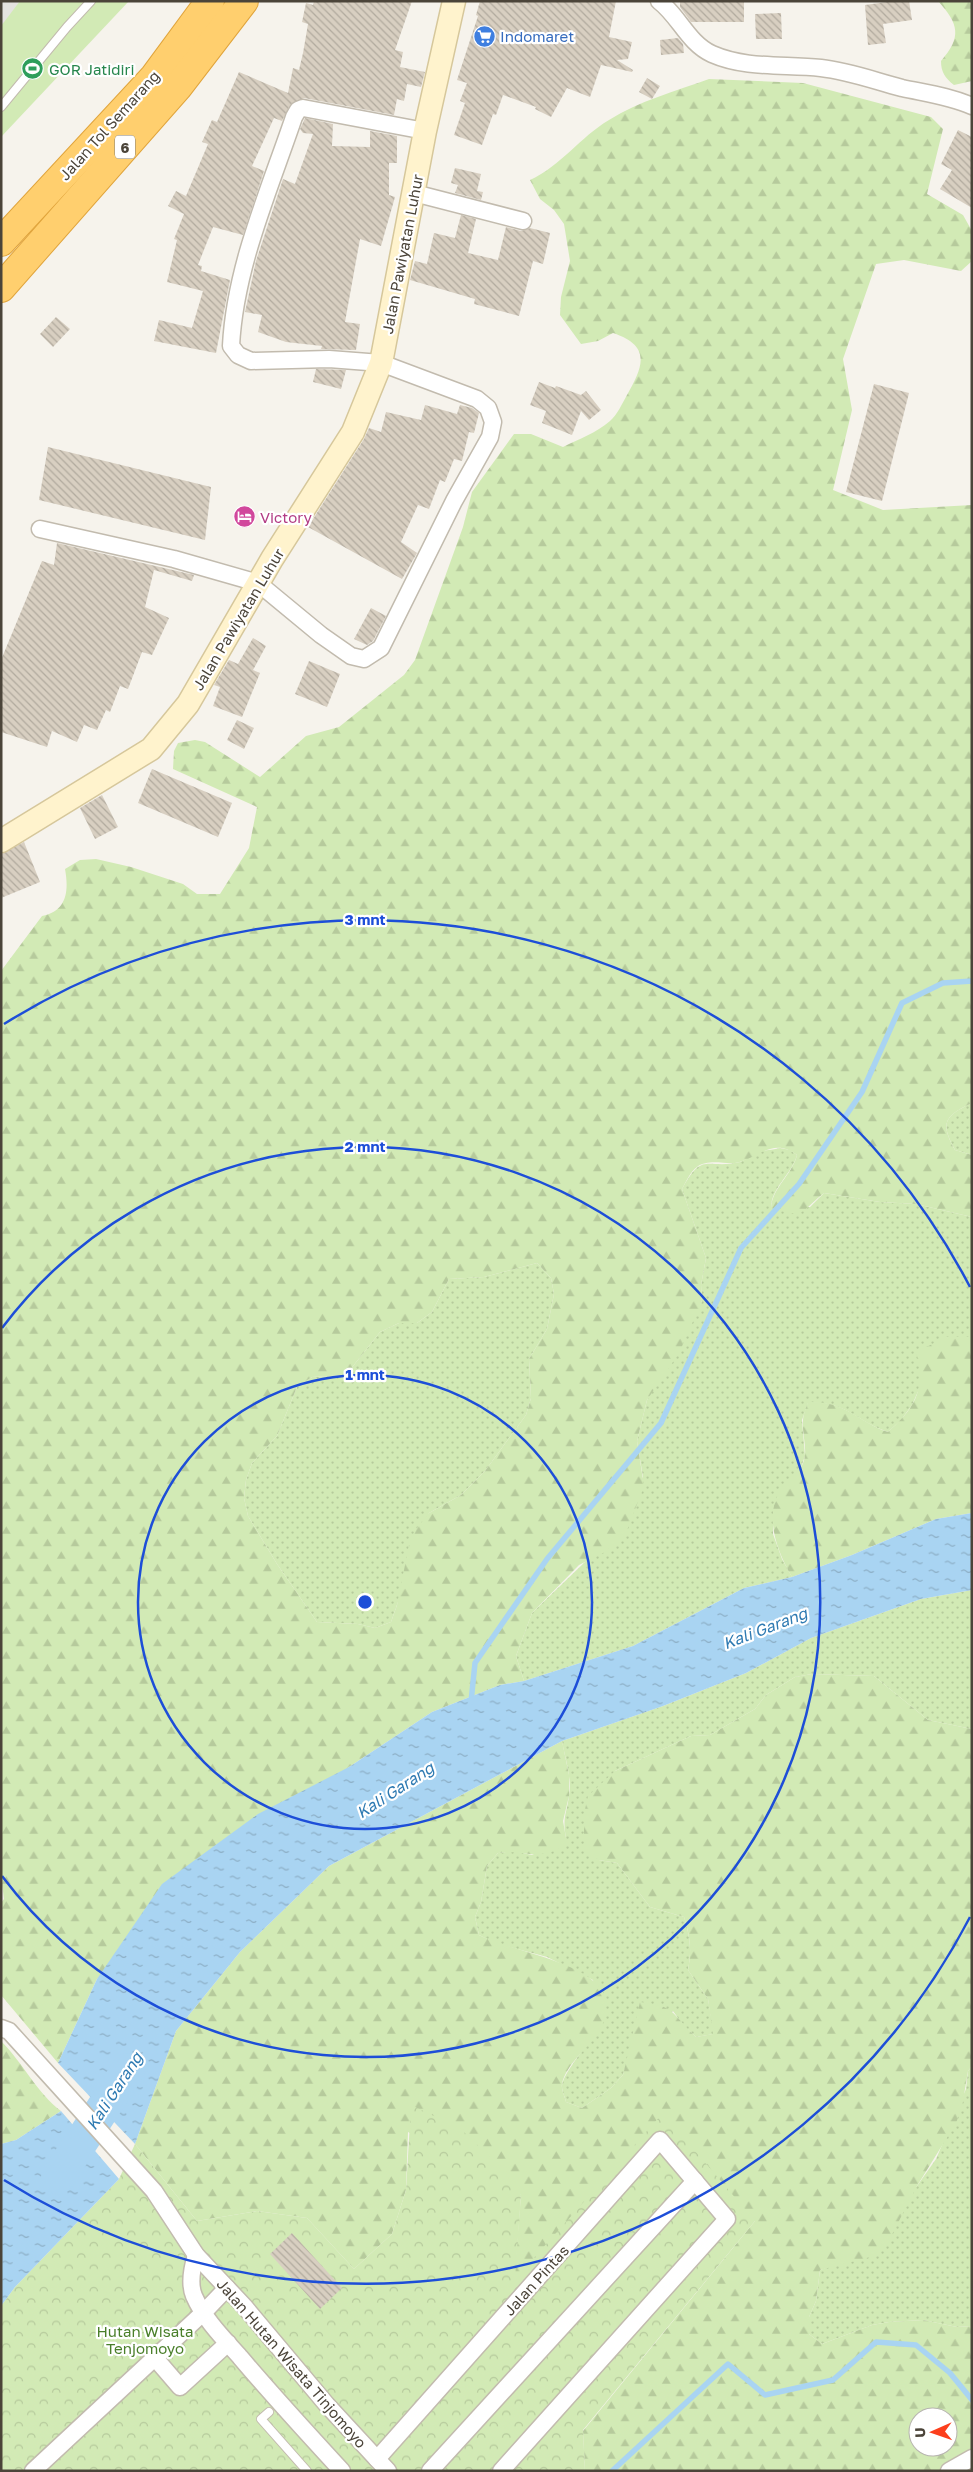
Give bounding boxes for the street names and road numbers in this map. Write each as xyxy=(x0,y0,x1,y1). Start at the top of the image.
street label: Jalan Tol Semarang xyxy=(55,66,163,184)
road number: 6 xyxy=(115,136,135,158)
street label: Jalan Pawiyatan Luhur xyxy=(378,172,426,335)
street label: Jalan Pawiyatan Luhur xyxy=(188,545,288,693)
street label: Jalan Pintas xyxy=(500,2241,572,2319)
street label: Jalan Hutan Wisata Tinjomoyo xyxy=(214,2275,370,2451)

